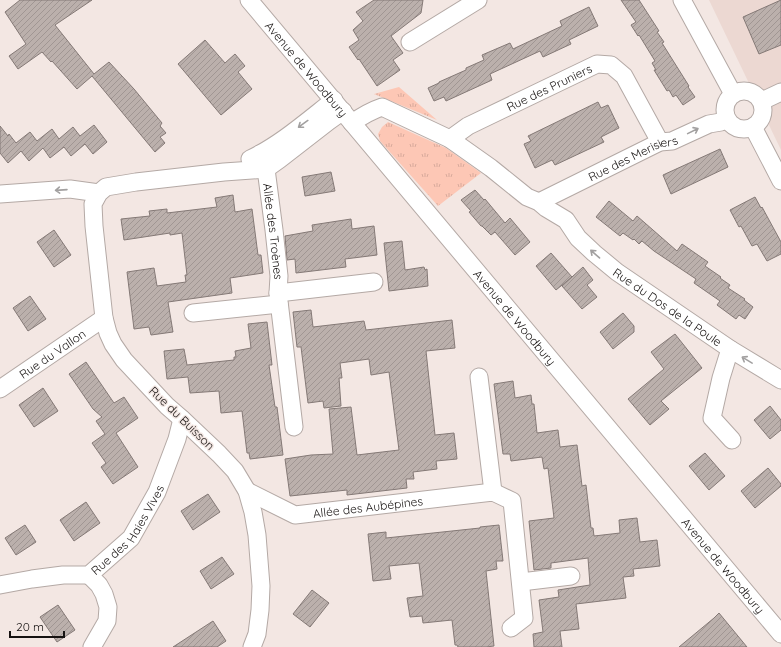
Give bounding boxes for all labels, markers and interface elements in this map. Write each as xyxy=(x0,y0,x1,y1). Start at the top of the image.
street label: Avenue de Woodbury xyxy=(262,18,351,120)
street label: Rue des Pruniers xyxy=(504,60,594,114)
one-way arrow xyxy=(297,120,308,128)
one-way arrow xyxy=(687,127,699,134)
street label: Rue des Merisiers xyxy=(585,132,680,184)
street label: Allée des Troènes xyxy=(260,182,287,280)
one-way arrow xyxy=(55,186,68,193)
one-way arrow xyxy=(590,249,600,258)
street label: Rue du Dos de la Poule xyxy=(610,264,725,349)
street label: Avenue de Woodbury xyxy=(471,266,560,368)
street label: Rue du Vallon xyxy=(16,326,88,381)
one-way arrow xyxy=(741,355,753,363)
street label: Rue du Buisson xyxy=(146,383,218,453)
street label: Rue des Haies Vives xyxy=(87,482,167,578)
street label: Allée des Aubépines xyxy=(312,493,424,520)
street label: Avenue de Woodbury xyxy=(679,514,768,616)
scale bar xyxy=(10,613,64,639)
text: 20 m xyxy=(16,619,44,634)

